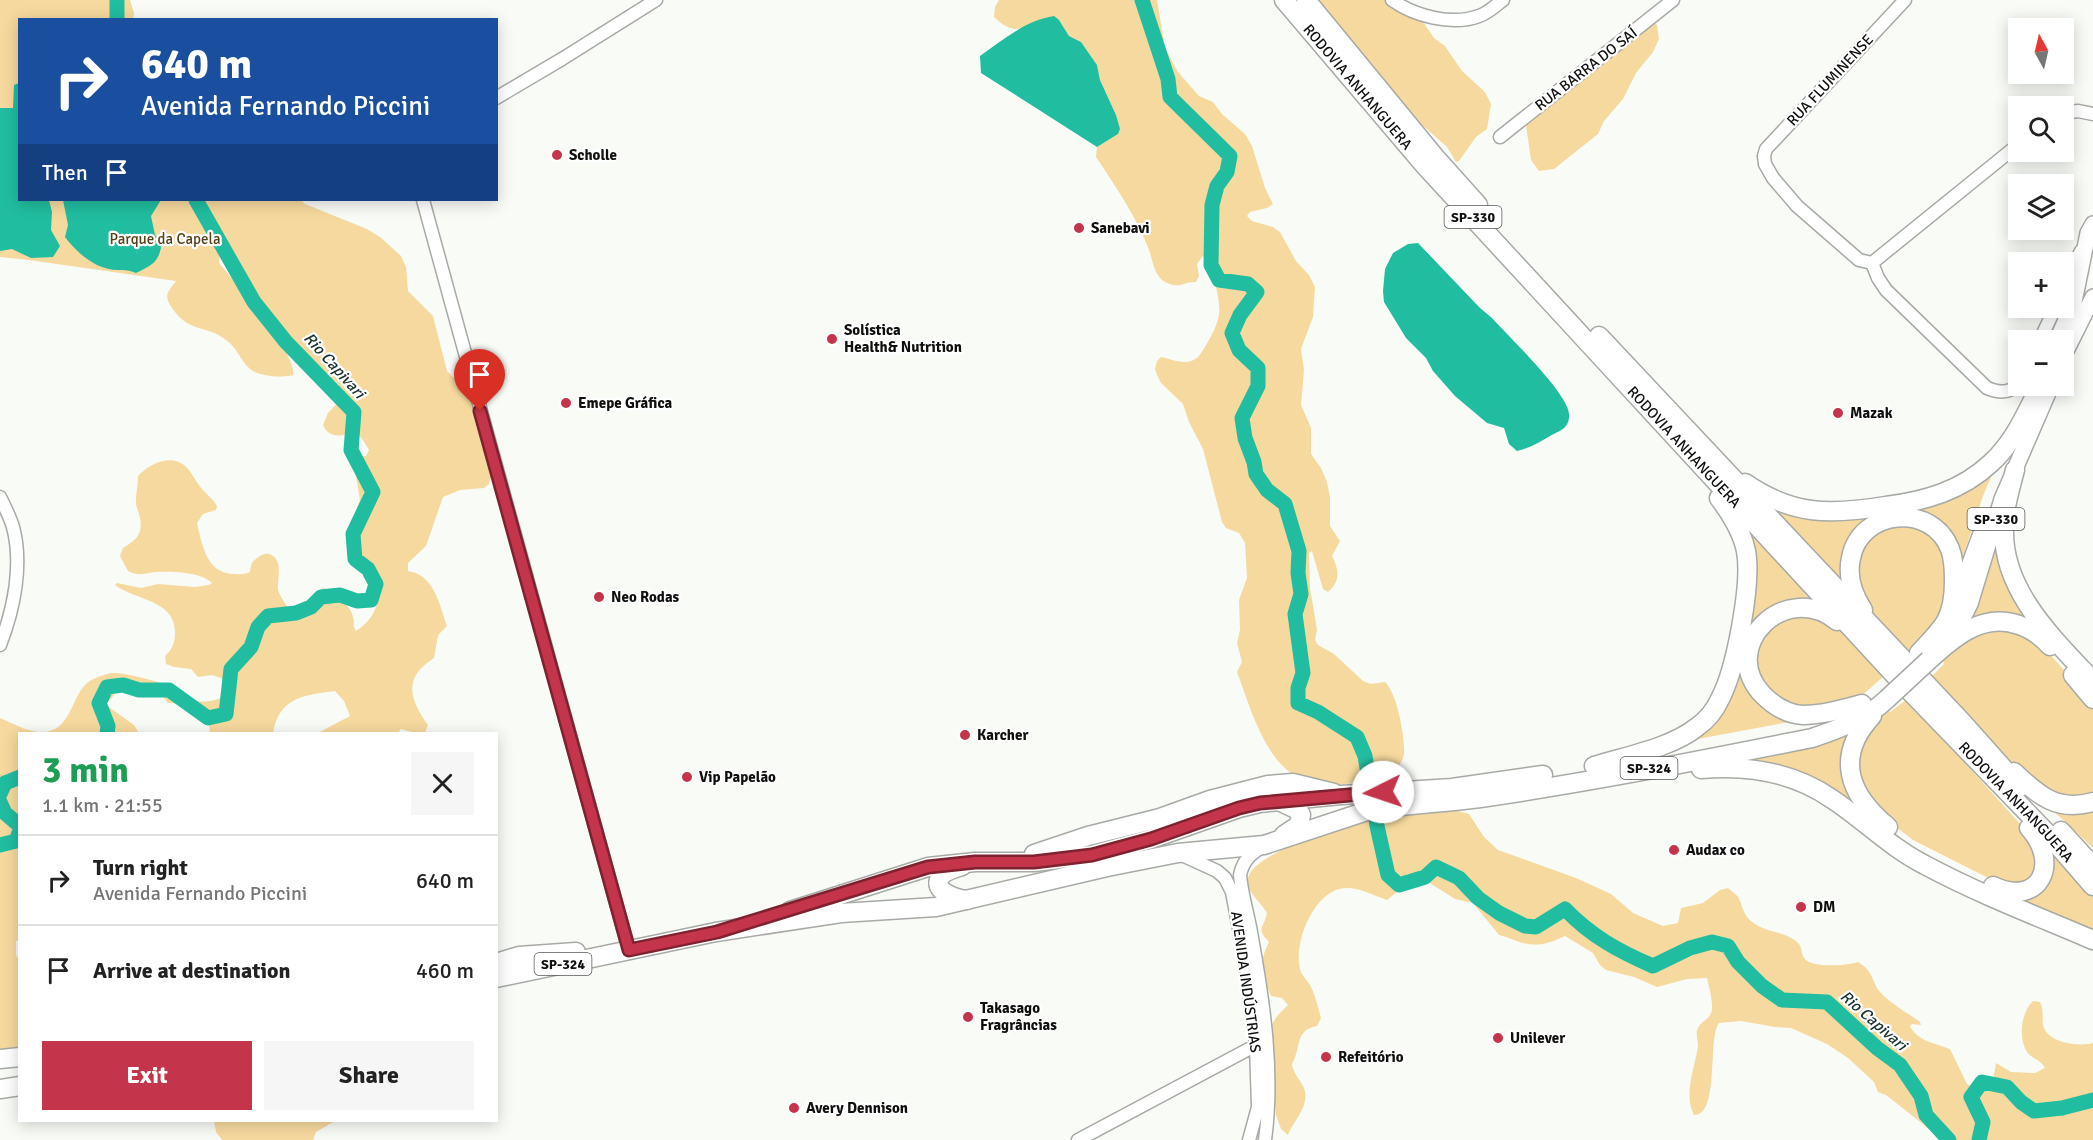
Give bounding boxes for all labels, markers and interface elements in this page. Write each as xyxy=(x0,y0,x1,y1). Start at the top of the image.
north arrow xyxy=(2008,18,2074,84)
map controls xyxy=(2008,18,2074,396)
street label: RODOVIA ANHANGUERA xyxy=(1300,20,1416,153)
street label: RUA BARRA DO SAÍ xyxy=(1531,22,1641,114)
street label: RUA FLUMINENSE xyxy=(1783,31,1877,129)
text: 640 m xyxy=(141,39,252,90)
icon: right xyxy=(42,42,120,120)
text: Avenida Fernando Piccini xyxy=(141,90,430,123)
button: search xyxy=(2008,96,2074,162)
place label: Scholle xyxy=(569,146,617,164)
marker: Scholle xyxy=(550,148,564,162)
icon: arrive xyxy=(100,156,133,189)
text: Then xyxy=(42,159,88,186)
button: layers xyxy=(2008,174,2074,240)
road number: SP-330 xyxy=(1444,206,1502,228)
place label: Sanebavi xyxy=(1091,219,1150,237)
marker: Sanebavi xyxy=(1072,221,1086,235)
park label: Parque da Capela xyxy=(110,230,220,248)
button: + xyxy=(2008,252,2074,318)
place label: Solística Health& Nutrition xyxy=(844,321,962,356)
water label: Rio Capivari xyxy=(299,329,370,404)
button: − xyxy=(2008,330,2074,396)
marker: Solística Health& Nutrition xyxy=(825,332,839,346)
pin xyxy=(454,349,505,411)
icon: arrive xyxy=(463,358,496,391)
street label: RODOVIA ANHANGUERA xyxy=(1624,382,1745,511)
place label: Emepe Gráfica xyxy=(578,394,673,412)
marker: Emepe Gráfica xyxy=(559,396,573,410)
place label: Mazak xyxy=(1850,404,1893,422)
marker: Mazak xyxy=(1831,406,1845,420)
road number: SP-330 xyxy=(1968,508,2024,530)
place label: Neo Rodas xyxy=(611,588,680,606)
marker: Neo Rodas xyxy=(592,590,606,604)
place label: Karcher xyxy=(977,726,1028,744)
marker: Karcher xyxy=(958,728,972,742)
street label: RODOVIA ANHANGUERA xyxy=(1955,738,2077,866)
text: 3 min xyxy=(42,748,129,793)
button: close xyxy=(411,752,474,815)
road number: SP-324 xyxy=(1620,757,1678,779)
position arrow xyxy=(1351,760,1415,824)
place label: Vip Papelão xyxy=(699,768,776,786)
marker: Vip Papelão xyxy=(680,770,694,784)
text: 1.1 km · 21:55 xyxy=(42,793,163,818)
place label: Audax co xyxy=(1686,841,1745,859)
marker: Audax co xyxy=(1667,843,1681,857)
text: Turn right xyxy=(93,854,188,881)
icon: right xyxy=(42,864,75,897)
text: 640 m xyxy=(416,867,474,894)
text: Avenida Fernando Piccini xyxy=(93,881,307,906)
place label: DM xyxy=(1813,898,1836,916)
marker: DM xyxy=(1794,900,1808,914)
street label: AVENIDA INDÚSTRIAS xyxy=(1227,910,1266,1054)
road number: SP-324 xyxy=(534,953,592,975)
icon: arrive xyxy=(42,954,75,987)
text: Arrive at destination xyxy=(93,957,290,984)
text: 460 m xyxy=(416,957,474,984)
water label: Rio Capivari xyxy=(1836,986,1912,1056)
place label: Takasago Fragrâncias xyxy=(980,999,1057,1034)
marker: Takasago Fragrâncias xyxy=(961,1010,975,1024)
place label: Unilever xyxy=(1510,1029,1565,1047)
marker: Unilever xyxy=(1491,1031,1505,1045)
button: Exit xyxy=(42,1041,252,1110)
button: Share xyxy=(264,1041,474,1110)
place label: Refeitório xyxy=(1338,1048,1404,1066)
marker: Refeitório xyxy=(1319,1050,1333,1064)
place label: Avery Dennison xyxy=(806,1099,908,1117)
marker: Avery Dennison xyxy=(787,1101,801,1115)

